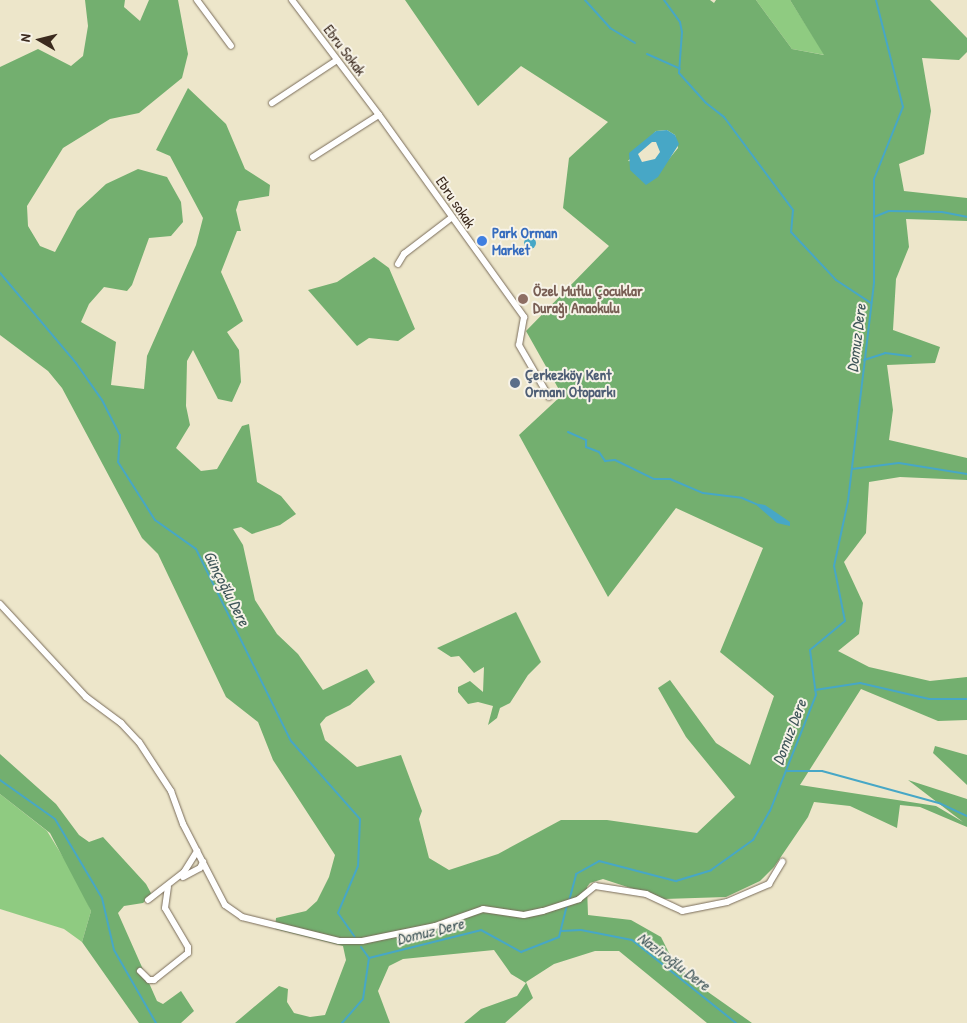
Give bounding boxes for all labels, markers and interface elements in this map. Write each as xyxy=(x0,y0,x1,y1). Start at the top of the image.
north arrow xyxy=(15,15,65,65)
street label: Ebru Sokak xyxy=(320,21,370,79)
text: N xyxy=(15,33,35,43)
street label: Ebru sokak xyxy=(432,173,480,231)
place label: Park Orman Market xyxy=(492,223,558,258)
marker: Park Orman Market xyxy=(476,235,488,247)
place label: Özel Mutlu Çocuklar Durağı Anaokulu xyxy=(533,281,643,316)
marker: Özel Mutlu Çocuklar Durağı Anaokulu xyxy=(517,293,529,305)
water label: Domuz Dere xyxy=(842,303,870,373)
place label: Çerkezköy Kent Ormanı Otoparkı xyxy=(525,365,616,400)
marker: Çerkezköy Kent Ormanı Otoparkı xyxy=(509,377,521,389)
water label: Günçoğlu Dere xyxy=(200,547,254,629)
water label: Domuz Dere xyxy=(768,697,810,767)
water label: Domuz Dere xyxy=(395,913,465,949)
water label: Naziroğlu Dere xyxy=(634,928,714,994)

